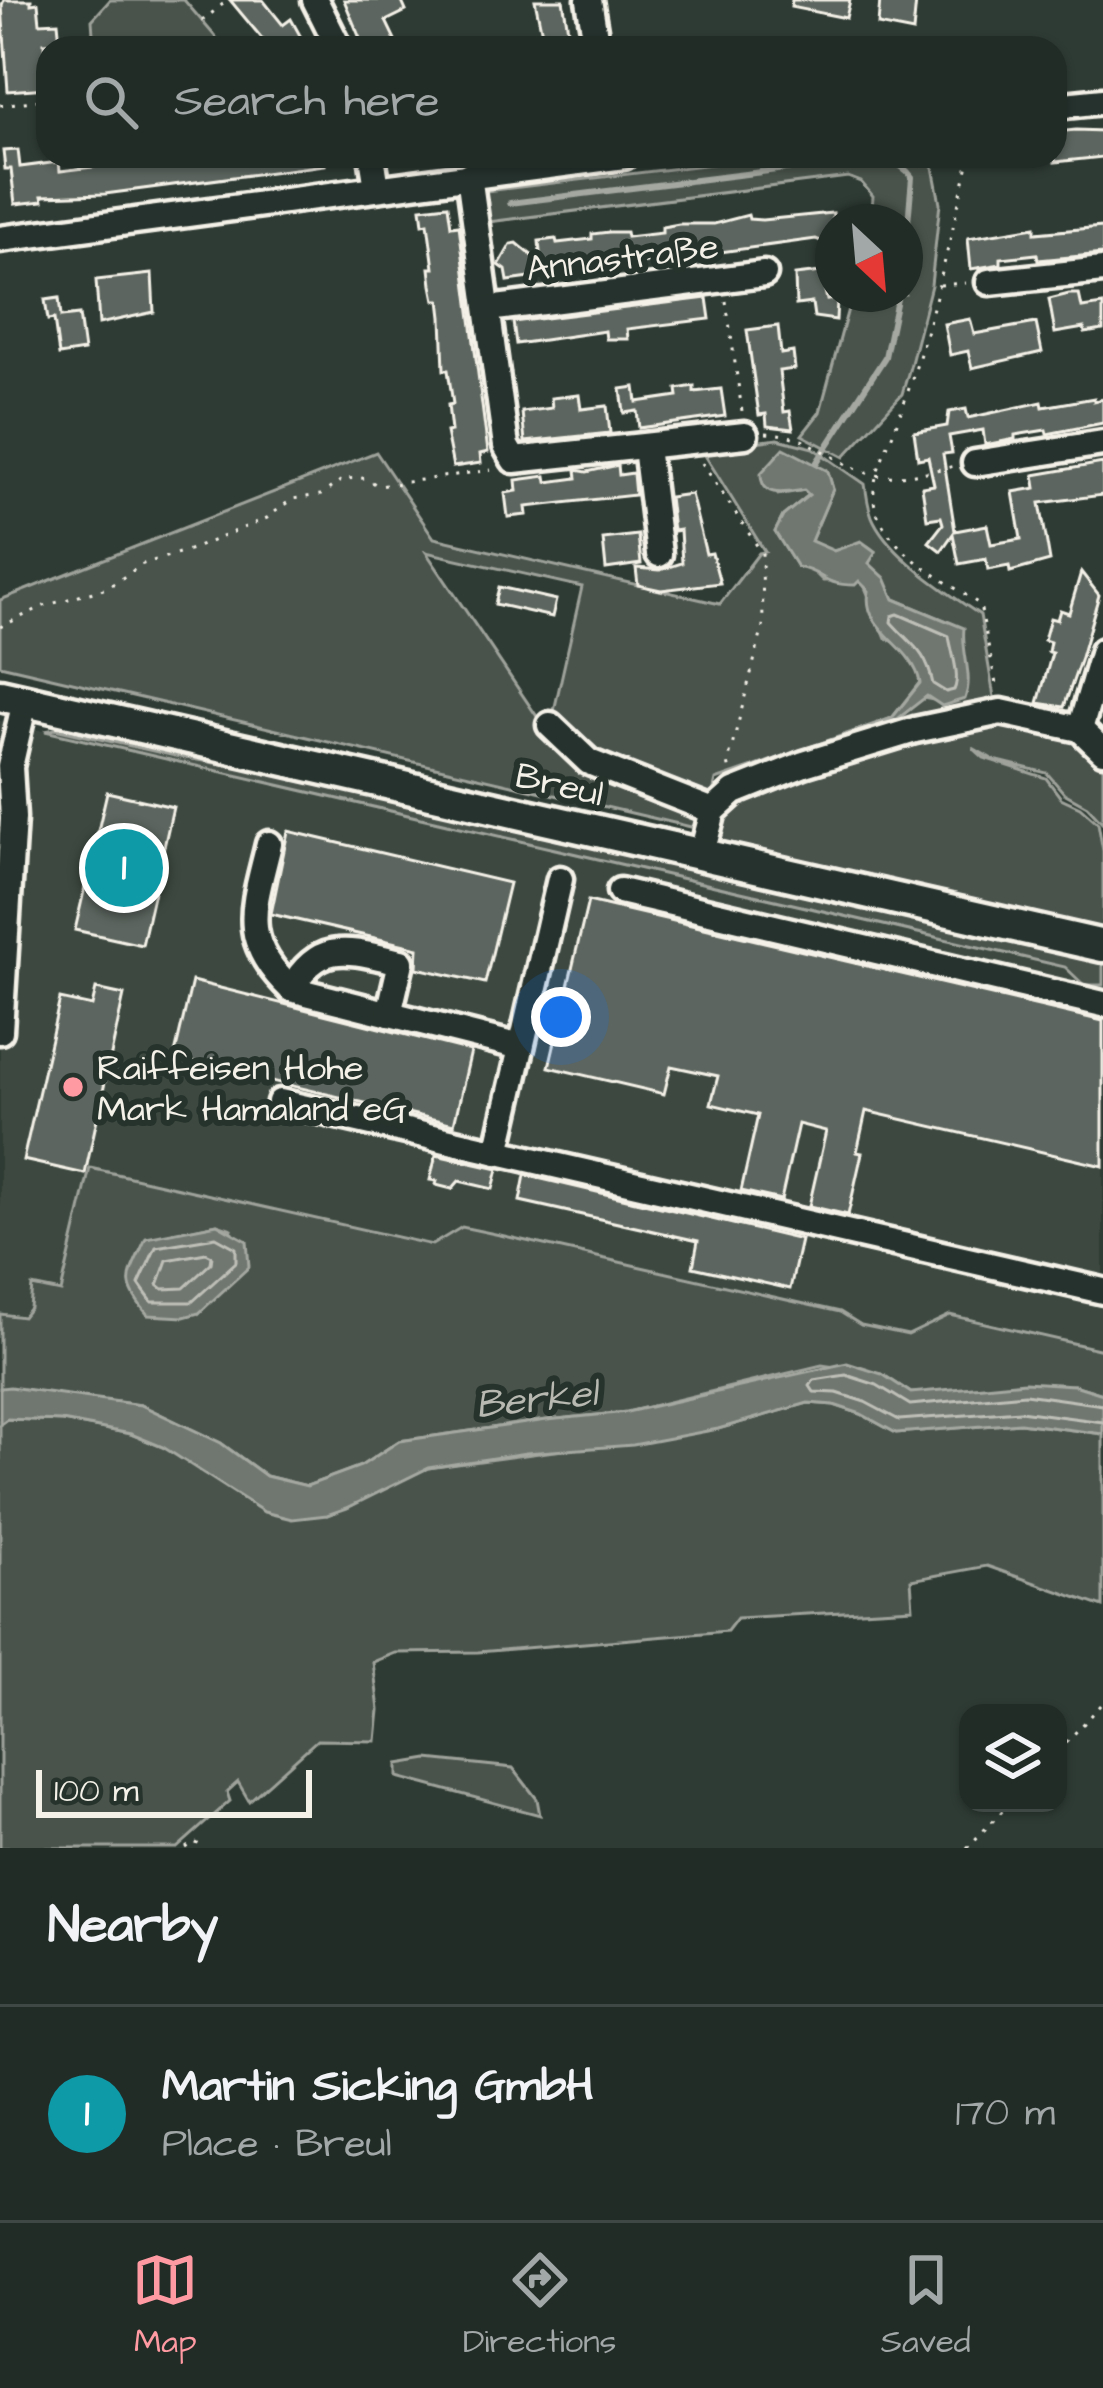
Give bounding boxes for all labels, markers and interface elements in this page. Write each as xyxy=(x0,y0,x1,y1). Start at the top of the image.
search box xyxy=(36,36,1067,168)
icon: search xyxy=(78,69,144,135)
text: Search here xyxy=(174,71,440,133)
north arrow xyxy=(815,204,923,312)
street label: Annastraße xyxy=(523,221,721,296)
street label: Breul xyxy=(510,751,608,820)
pin: 1 xyxy=(85,823,163,913)
your location xyxy=(531,987,591,1047)
place label: Raiffeisen Hohe Mark Hamaland eG xyxy=(97,1043,407,1135)
marker: Raiffeisen Hohe Mark Hamaland eG xyxy=(60,1074,86,1100)
water label: Berkel xyxy=(473,1366,604,1433)
map controls xyxy=(959,1704,1067,1812)
button: layers xyxy=(959,1704,1067,1812)
scale bar xyxy=(36,1764,312,1817)
text: 100 m xyxy=(54,1768,139,1814)
text: Nearby xyxy=(48,1891,218,1962)
text: Martin Sicking GmbH xyxy=(162,2056,594,2118)
text: 1 xyxy=(85,2087,90,2141)
text: 170 m xyxy=(955,2087,1055,2141)
text: Place · Breul xyxy=(162,2118,392,2172)
tab: Map xyxy=(132,2247,198,2365)
tab: Directions xyxy=(463,2247,616,2365)
tab: Saved xyxy=(881,2247,971,2365)

